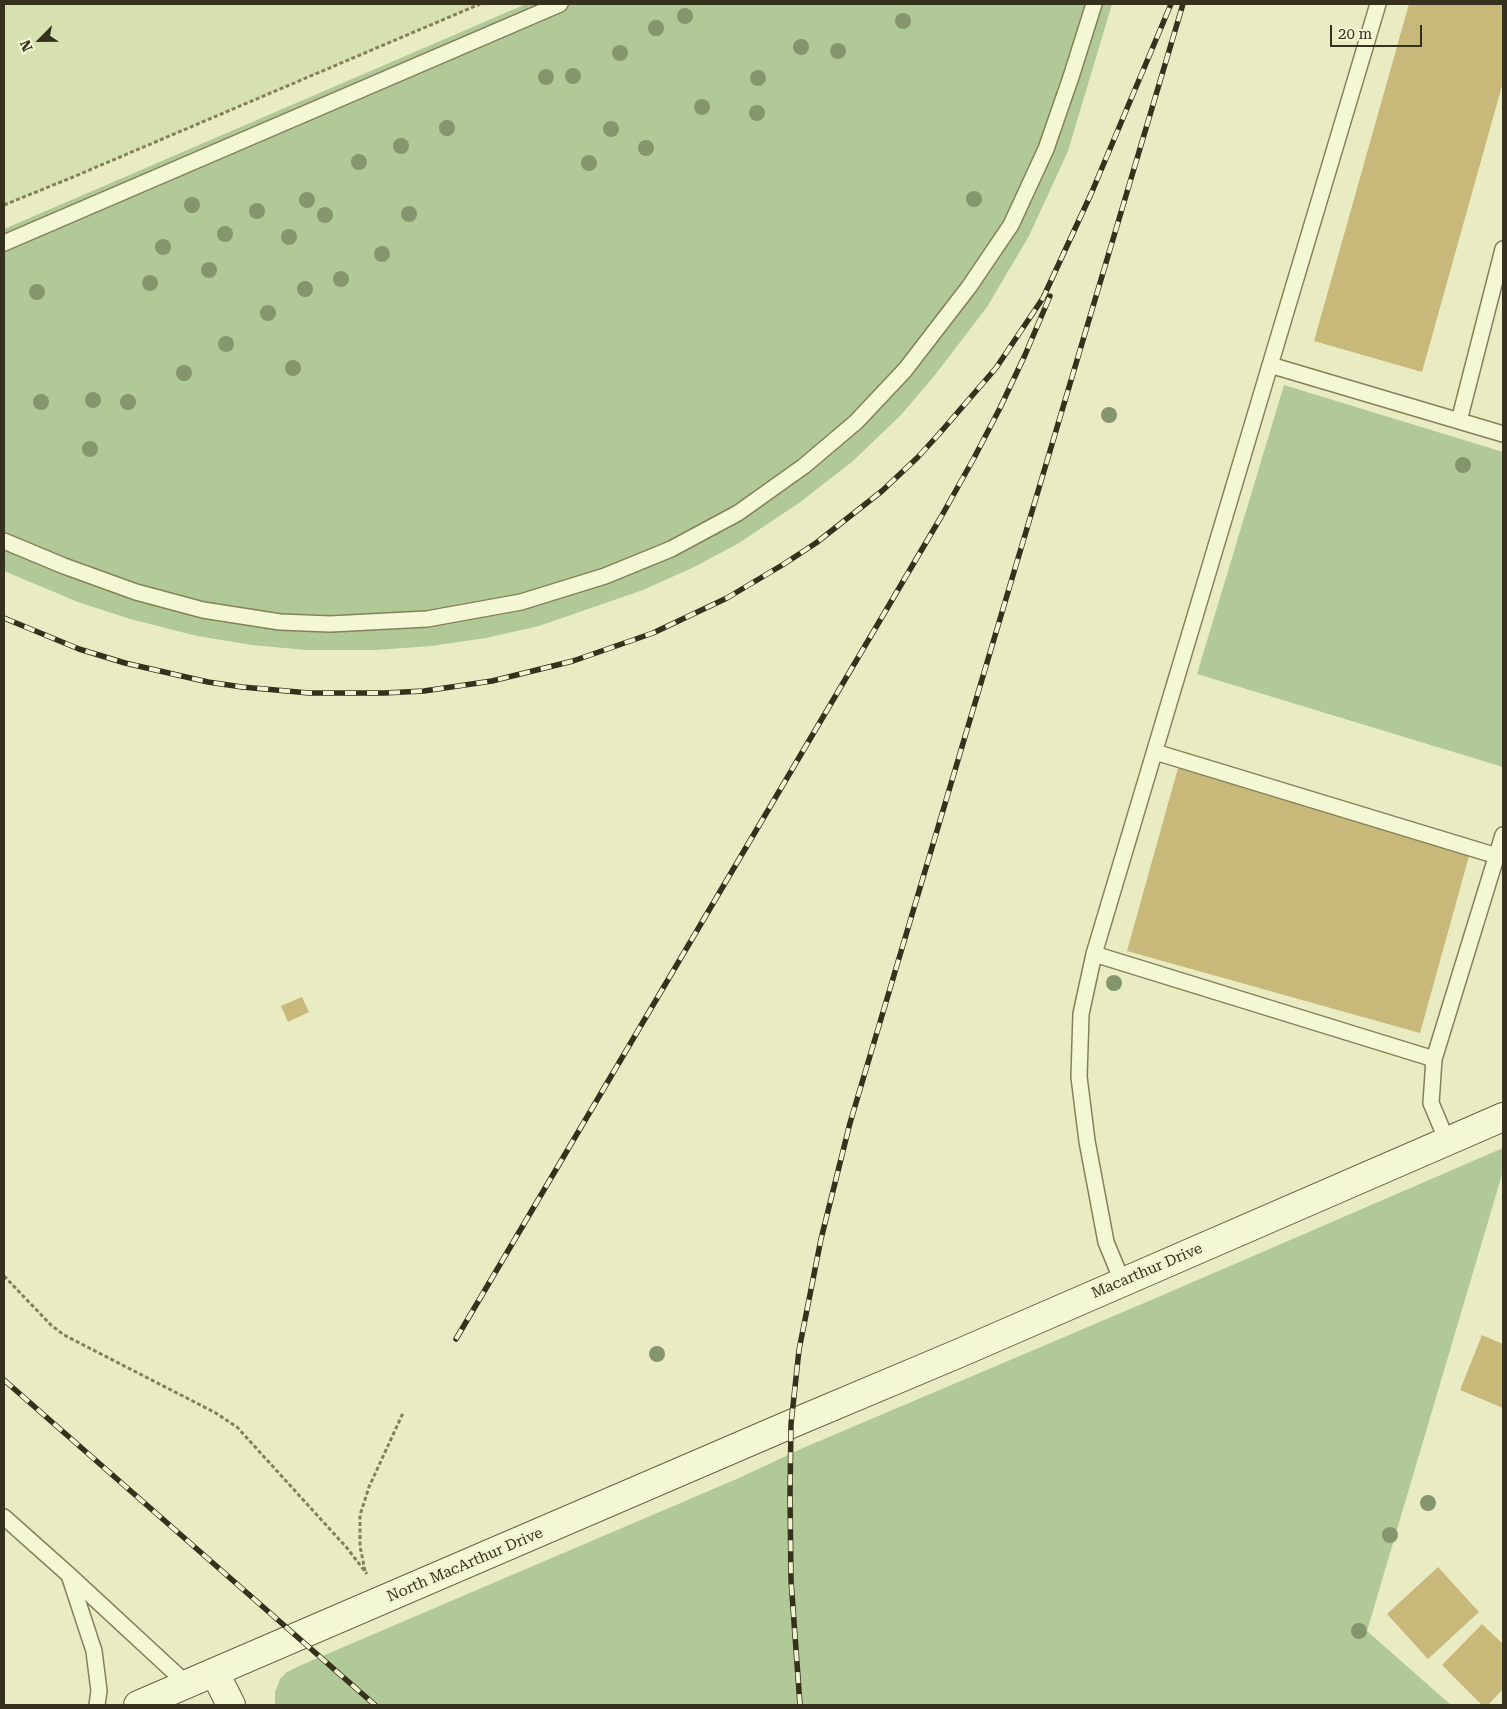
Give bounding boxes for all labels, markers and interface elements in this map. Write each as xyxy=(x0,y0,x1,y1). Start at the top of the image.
north arrow xyxy=(15,15,65,65)
scale bar xyxy=(1332,15,1424,47)
text: 20 m xyxy=(1338,25,1372,43)
text: N xyxy=(17,38,36,54)
street label: Macarthur Drive xyxy=(1089,1240,1205,1302)
street label: North MacArthur Drive xyxy=(384,1524,546,1606)

